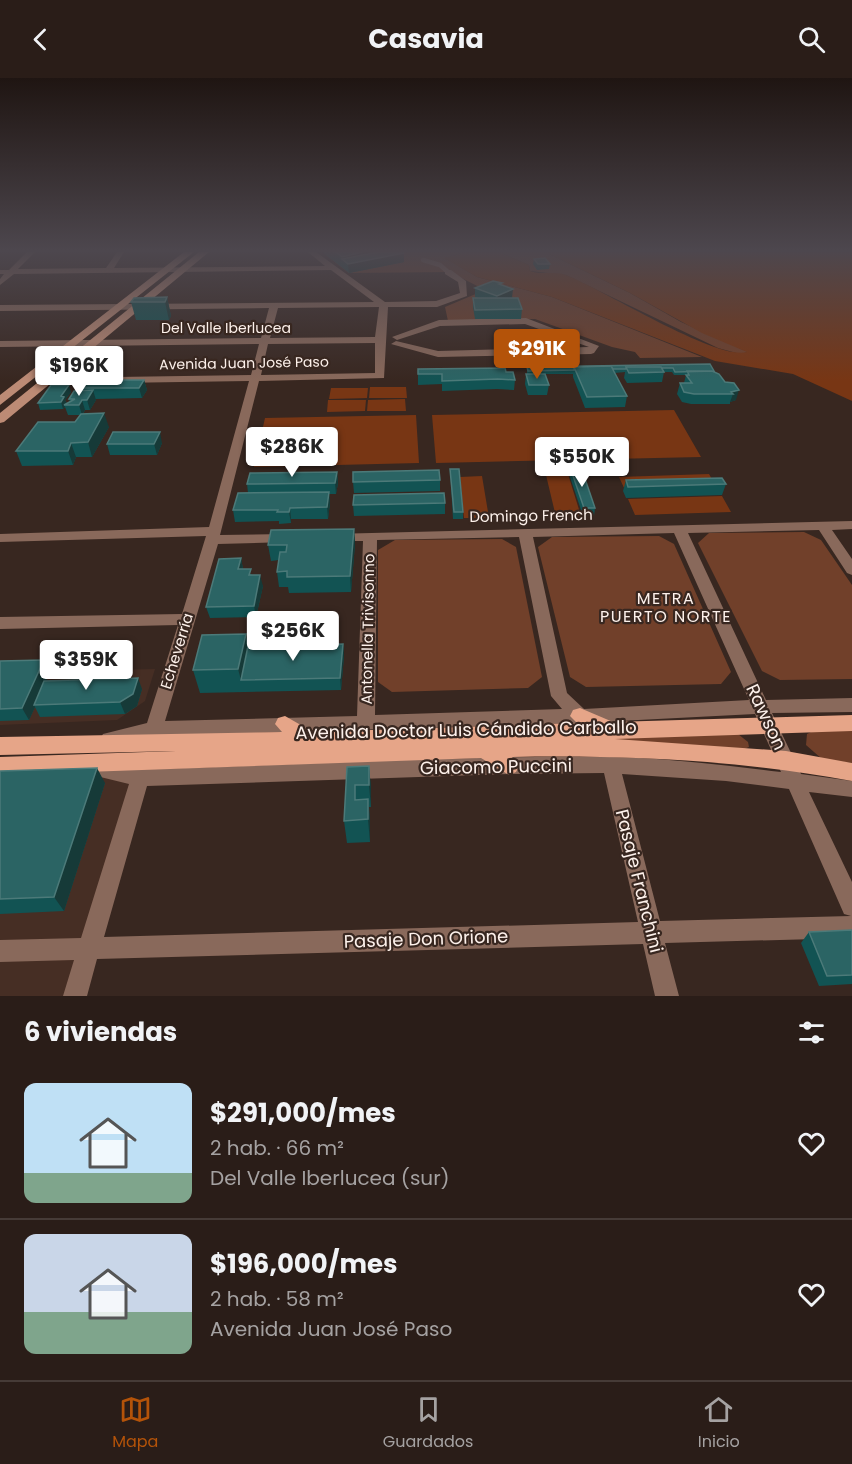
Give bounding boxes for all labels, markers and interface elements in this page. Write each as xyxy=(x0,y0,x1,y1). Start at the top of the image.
text: Casavia xyxy=(368,20,484,57)
icon: back xyxy=(24,23,57,56)
icon: search xyxy=(795,23,828,56)
street label: Del Valle Iberlucea xyxy=(161,318,291,338)
pin: $291K xyxy=(495,329,579,380)
text: $291K xyxy=(508,334,566,362)
pin: $196K xyxy=(37,346,121,397)
text: $196K xyxy=(49,351,109,379)
street label: Avenida Juan José Paso xyxy=(159,352,329,374)
pin: $286K xyxy=(250,427,334,478)
text: $286K xyxy=(260,432,324,460)
pin: $550K xyxy=(540,437,624,488)
text: $550K xyxy=(549,442,615,470)
street label: Domingo French xyxy=(469,504,593,527)
street label: Antonella Trivisonno xyxy=(356,553,379,705)
district label: METRA PUERTO NORTE xyxy=(600,587,732,628)
street label: Echeverría xyxy=(155,610,198,691)
pin: $256K xyxy=(251,611,335,662)
text: $256K xyxy=(261,616,325,644)
pin: $359K xyxy=(44,640,128,691)
text: $359K xyxy=(54,645,118,673)
street label: Rawson xyxy=(740,680,793,754)
street label: Avenida Doctor Luis Cándido Carballo xyxy=(295,714,637,745)
street label: Giacomo Puccini xyxy=(420,753,572,780)
street label: Pasaje Franchini xyxy=(610,807,669,955)
street label: Pasaje Don Orione xyxy=(343,923,509,954)
text: 6 viviendas xyxy=(24,1014,177,1050)
icon: filters xyxy=(795,1016,828,1049)
text: $291,000/mes xyxy=(210,1095,396,1131)
icon: home xyxy=(72,1107,144,1179)
icon: heart xyxy=(795,1127,828,1160)
text: 2 hab. · 66 m² xyxy=(210,1134,344,1162)
text: Del Valle Iberlucea (sur) xyxy=(210,1164,450,1192)
text: $196,000/mes xyxy=(210,1246,398,1282)
icon: home xyxy=(72,1258,144,1330)
icon: heart xyxy=(795,1278,828,1311)
text: 2 hab. · 58 m² xyxy=(210,1285,344,1313)
text: Avenida Juan José Paso xyxy=(210,1315,452,1343)
tab: Mapa xyxy=(112,1393,158,1454)
tab: Guardados xyxy=(383,1393,473,1454)
tab: Inicio xyxy=(698,1393,740,1454)

